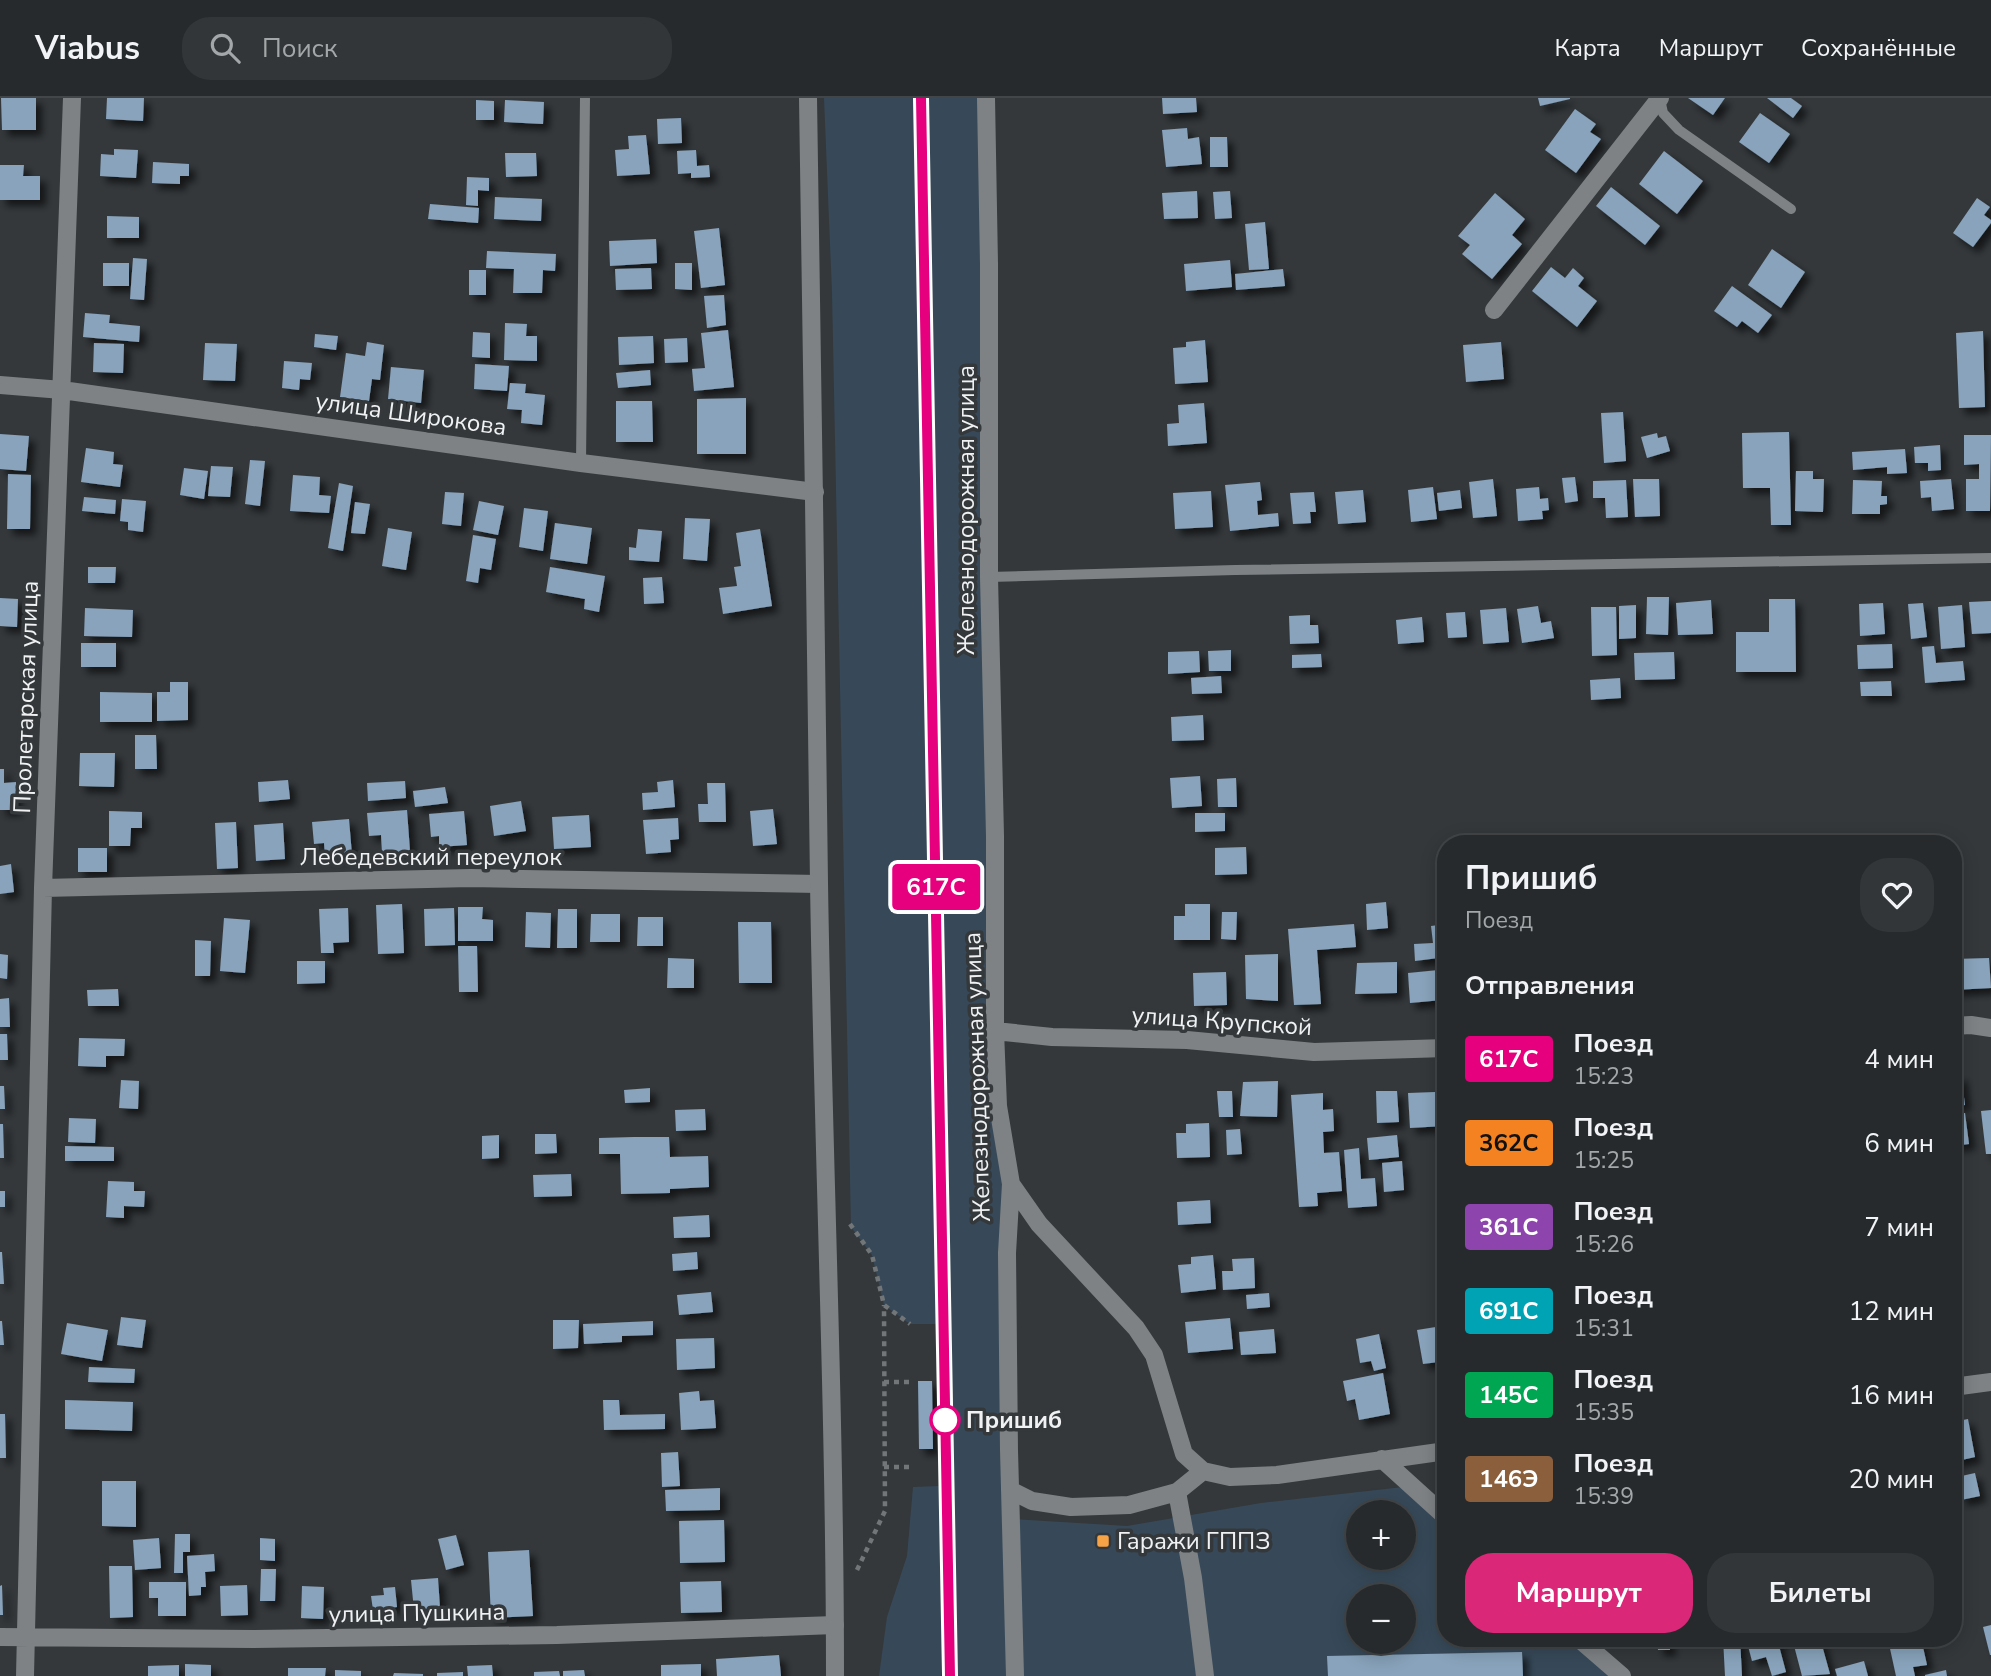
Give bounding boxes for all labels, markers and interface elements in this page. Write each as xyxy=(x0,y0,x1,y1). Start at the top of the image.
search box xyxy=(182,17,672,80)
text: Viabus xyxy=(35,26,140,71)
icon: search xyxy=(206,29,244,67)
text: Поиск xyxy=(262,31,338,66)
text: Карта xyxy=(1555,32,1621,64)
text: Маршрут xyxy=(1659,32,1763,64)
text: Сохранённые xyxy=(1801,32,1956,64)
street label: Железнодорожная улица xyxy=(950,365,982,655)
street label: улица Широкова xyxy=(313,385,509,443)
street label: Пролетарская улица xyxy=(6,580,46,814)
street label: Лебедевский переулок xyxy=(300,841,562,873)
text: Пришиб xyxy=(1465,856,1597,901)
button: heart xyxy=(1860,858,1934,932)
line badge: 617C xyxy=(887,864,985,910)
text: 617C xyxy=(906,871,966,903)
text: Поезд xyxy=(1465,905,1533,936)
street label: Железнодорожная улица xyxy=(956,932,998,1222)
text: Отправления xyxy=(1465,968,1635,1003)
street label: улица Крупской xyxy=(1131,999,1313,1043)
text: Поезд xyxy=(1574,1026,1653,1061)
text: 4 мин xyxy=(1864,1042,1934,1077)
text: 617C xyxy=(1479,1043,1539,1075)
text: 15:23 xyxy=(1574,1061,1634,1092)
text: Поезд xyxy=(1574,1110,1653,1145)
text: 6 мин xyxy=(1864,1126,1934,1161)
text: 362С xyxy=(1479,1127,1539,1159)
text: 15:25 xyxy=(1574,1145,1634,1176)
text: Поезд xyxy=(1574,1194,1653,1229)
text: 7 мин xyxy=(1864,1210,1934,1245)
text: 361С xyxy=(1479,1211,1539,1243)
text: 15:26 xyxy=(1574,1229,1634,1260)
text: Поезд xyxy=(1574,1278,1653,1313)
text: 12 мин xyxy=(1849,1294,1934,1329)
text: 691С xyxy=(1479,1295,1539,1327)
text: 15:31 xyxy=(1574,1313,1634,1344)
text: Поезд xyxy=(1574,1362,1653,1397)
text: 16 мин xyxy=(1849,1378,1934,1413)
text: 145С xyxy=(1479,1379,1539,1411)
text: 15:35 xyxy=(1574,1397,1634,1428)
place label: Пришиб xyxy=(966,1404,1062,1436)
marker: Пришиб xyxy=(930,1405,960,1435)
text: Поезд xyxy=(1574,1446,1653,1481)
text: 20 мин xyxy=(1849,1462,1934,1497)
text: 146Э xyxy=(1479,1463,1539,1495)
text: 15:39 xyxy=(1574,1481,1634,1512)
map controls xyxy=(1346,1500,1416,1654)
button: + xyxy=(1346,1500,1416,1570)
place label: Гаражи ГППЗ xyxy=(1117,1525,1271,1557)
marker: Гаражи ГППЗ xyxy=(1095,1533,1111,1549)
button: Маршрут xyxy=(1465,1553,1693,1633)
button: Билеты xyxy=(1707,1553,1934,1633)
button: − xyxy=(1346,1584,1416,1654)
street label: улица Пушкина xyxy=(328,1595,506,1631)

